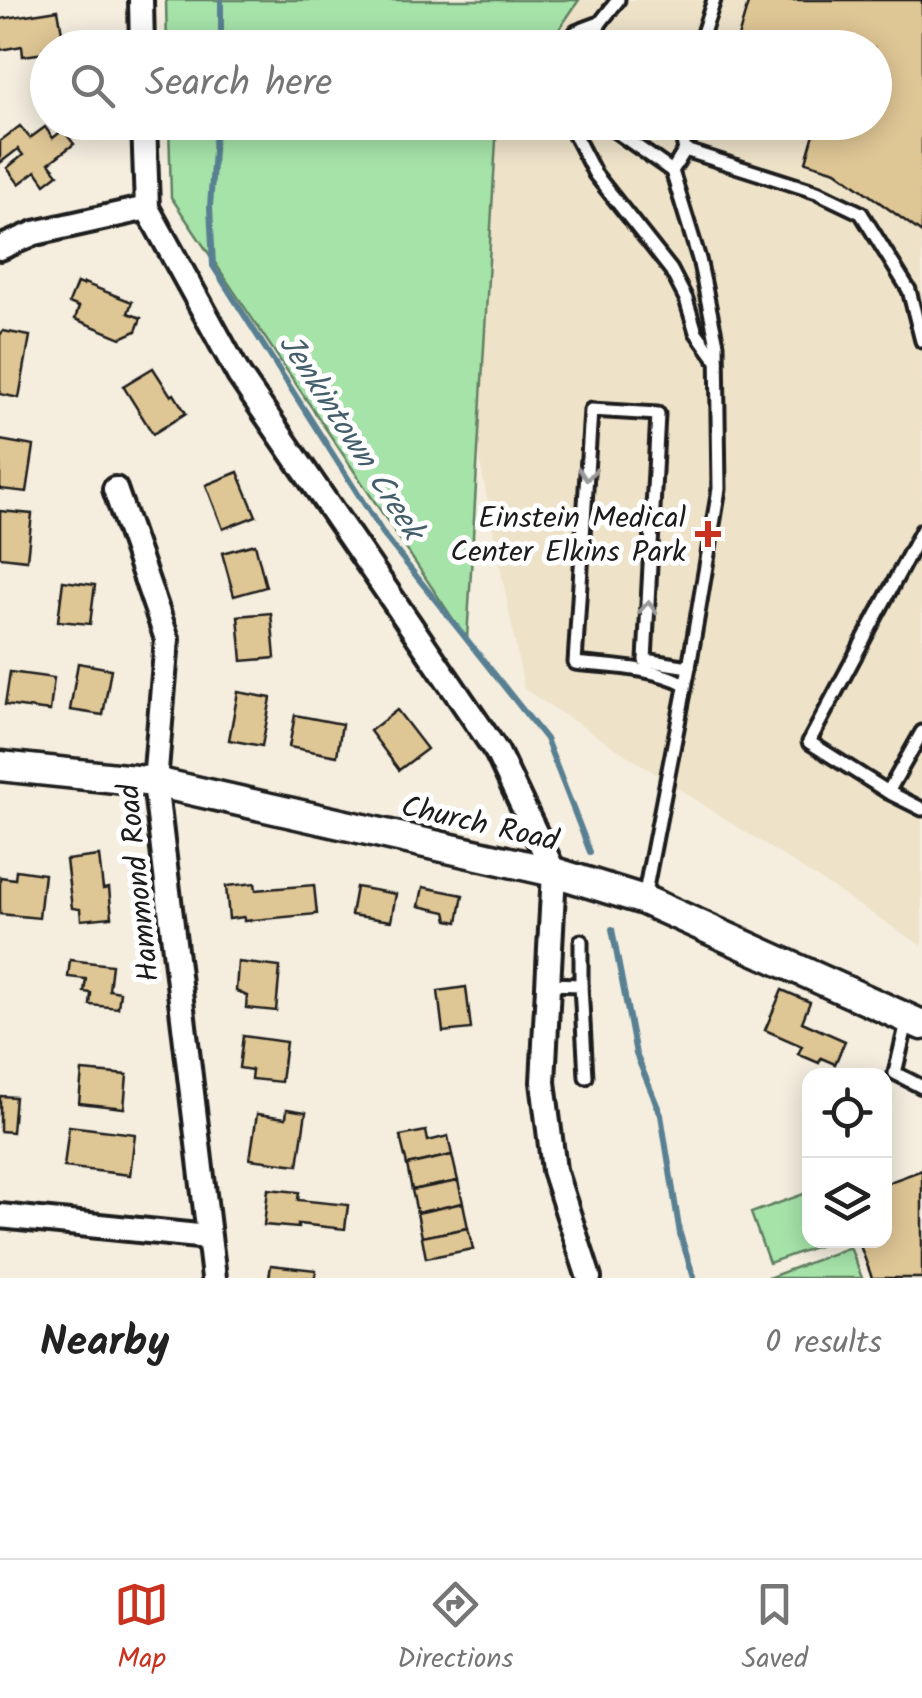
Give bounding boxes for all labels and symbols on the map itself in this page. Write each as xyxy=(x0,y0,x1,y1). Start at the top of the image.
water label: Jenkintown Creek xyxy=(264,324,438,554)
one-way arrow xyxy=(577,466,598,482)
place label: Einstein Medical Center Elkins Park xyxy=(450,495,687,577)
marker: Einstein Medical Center Elkins Park xyxy=(695,521,721,547)
one-way arrow xyxy=(637,599,658,615)
street label: Hammond Road xyxy=(106,780,174,984)
street label: Church Road xyxy=(396,784,564,867)

